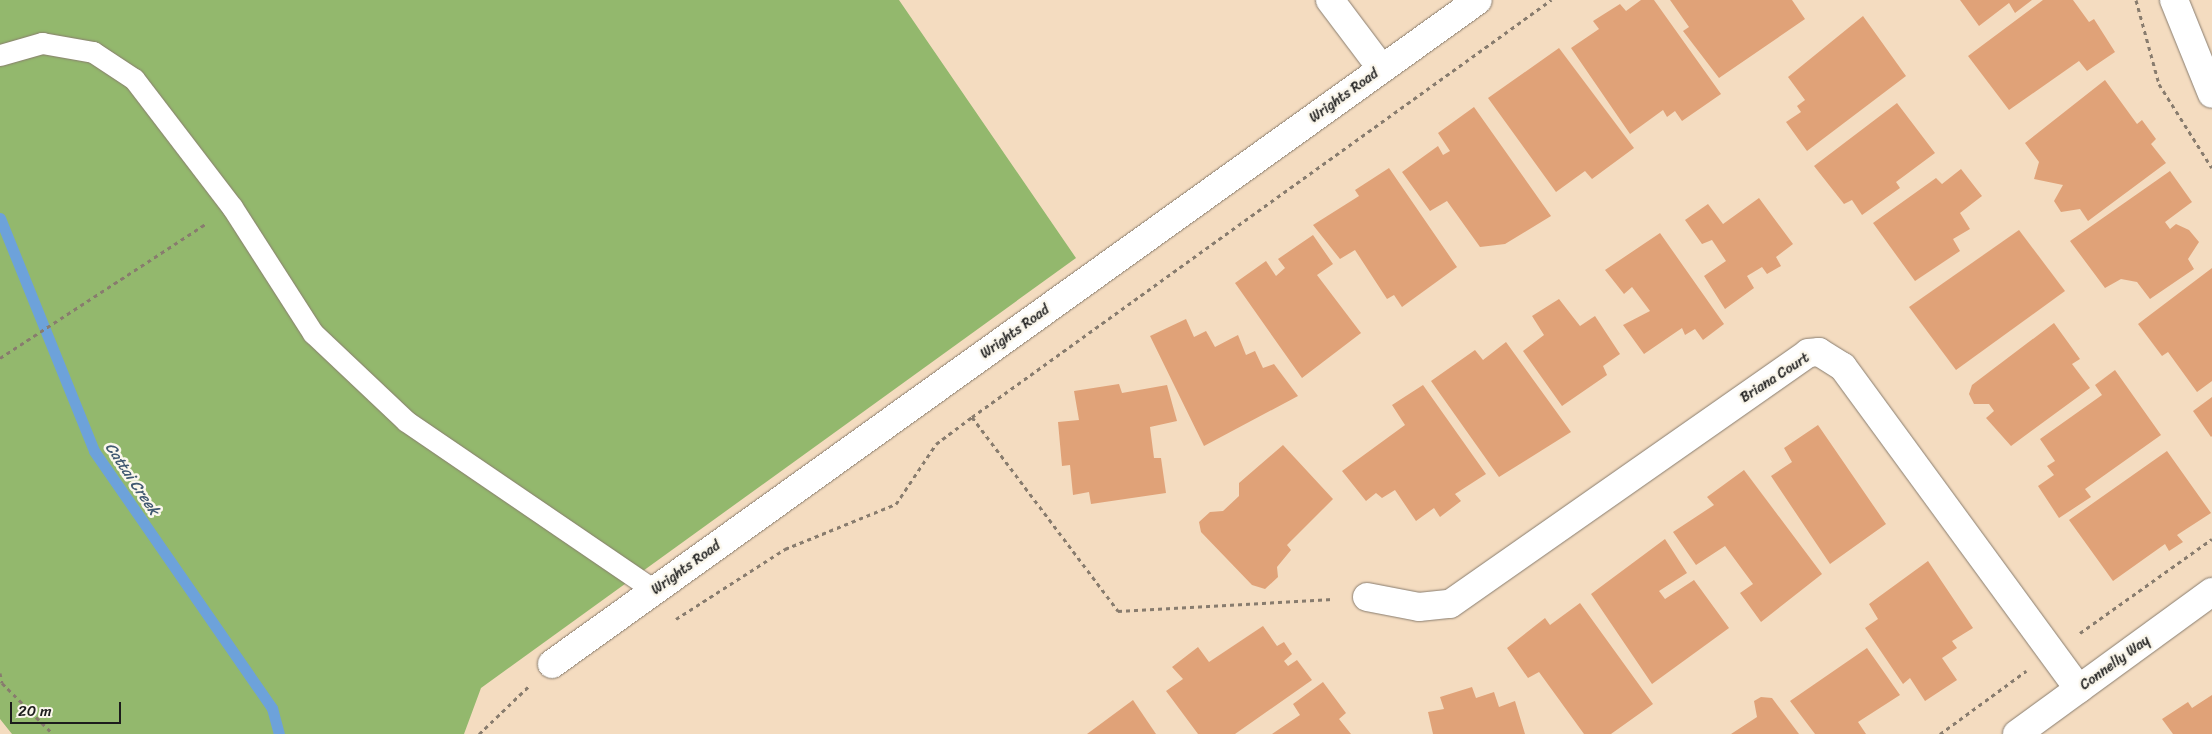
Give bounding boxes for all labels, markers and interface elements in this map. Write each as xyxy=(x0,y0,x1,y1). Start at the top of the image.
street label: Wrights Road xyxy=(1306,65,1382,127)
street label: Wrights Road xyxy=(977,301,1053,363)
street label: Briana Court xyxy=(1737,349,1813,407)
water label: Cattai Creek xyxy=(101,439,163,519)
street label: Wrights Road xyxy=(648,537,724,599)
street label: Connelly Way xyxy=(2077,632,2153,694)
scale bar xyxy=(12,692,124,724)
text: 20 m xyxy=(18,698,52,724)

